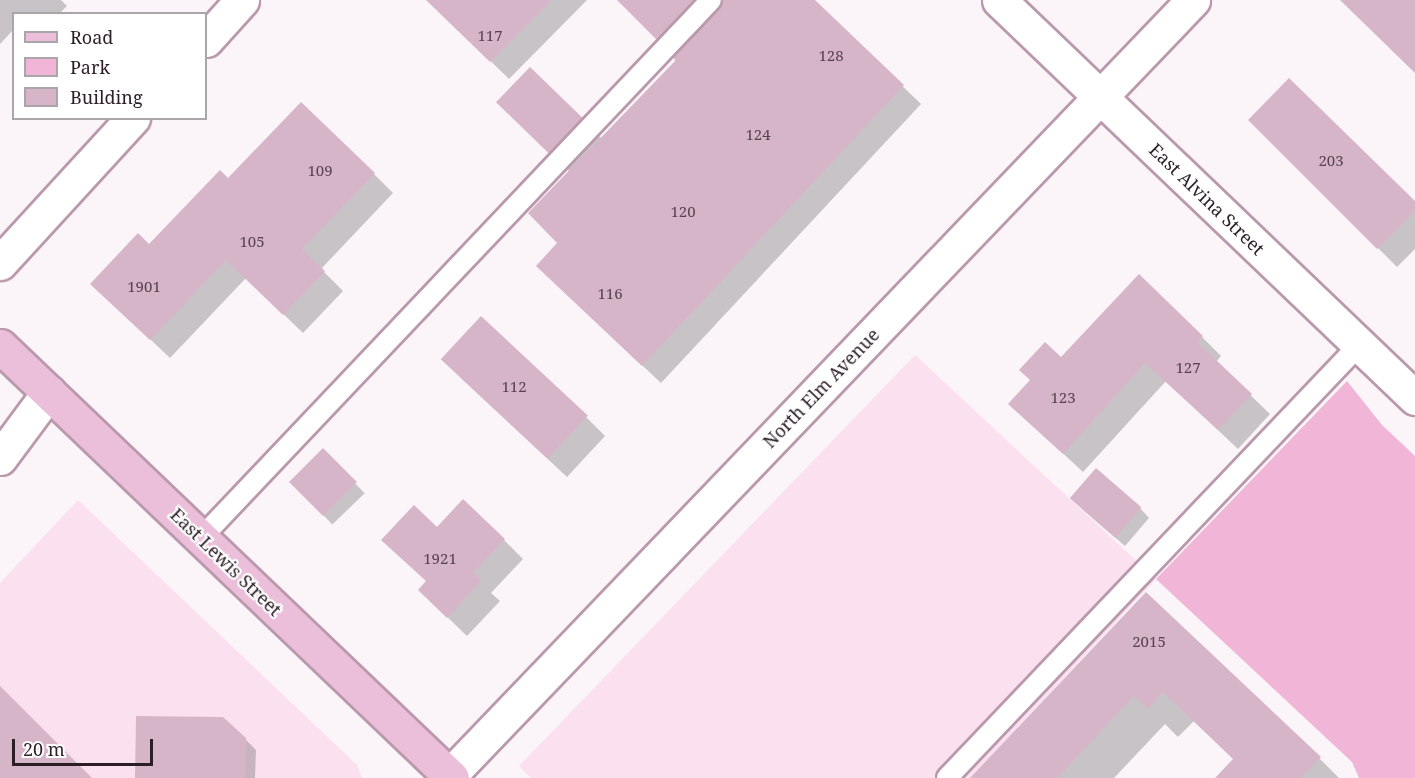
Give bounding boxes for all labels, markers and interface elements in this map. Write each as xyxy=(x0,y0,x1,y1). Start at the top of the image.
legend xyxy=(12,12,207,120)
text: Road xyxy=(70,25,113,49)
house number: 117 xyxy=(477,27,503,45)
house number: 128 xyxy=(818,47,844,65)
text: Park xyxy=(70,55,110,79)
text: Building xyxy=(70,85,143,109)
house number: 124 xyxy=(745,126,771,144)
street label: East Alvina Street xyxy=(1145,139,1269,259)
house number: 203 xyxy=(1318,152,1344,170)
house number: 109 xyxy=(307,162,333,180)
house number: 120 xyxy=(670,203,696,221)
house number: 105 xyxy=(239,233,265,251)
house number: 1901 xyxy=(127,278,161,296)
house number: 116 xyxy=(597,285,623,303)
street label: North Elm Avenue xyxy=(758,324,884,452)
house number: 127 xyxy=(1175,359,1201,377)
house number: 112 xyxy=(501,378,527,396)
house number: 123 xyxy=(1050,389,1076,407)
street label: East Lewis Street xyxy=(166,504,286,620)
house number: 1921 xyxy=(423,550,457,568)
house number: 2015 xyxy=(1132,633,1166,651)
scale bar xyxy=(15,727,156,765)
text: 20 m xyxy=(23,737,65,761)

